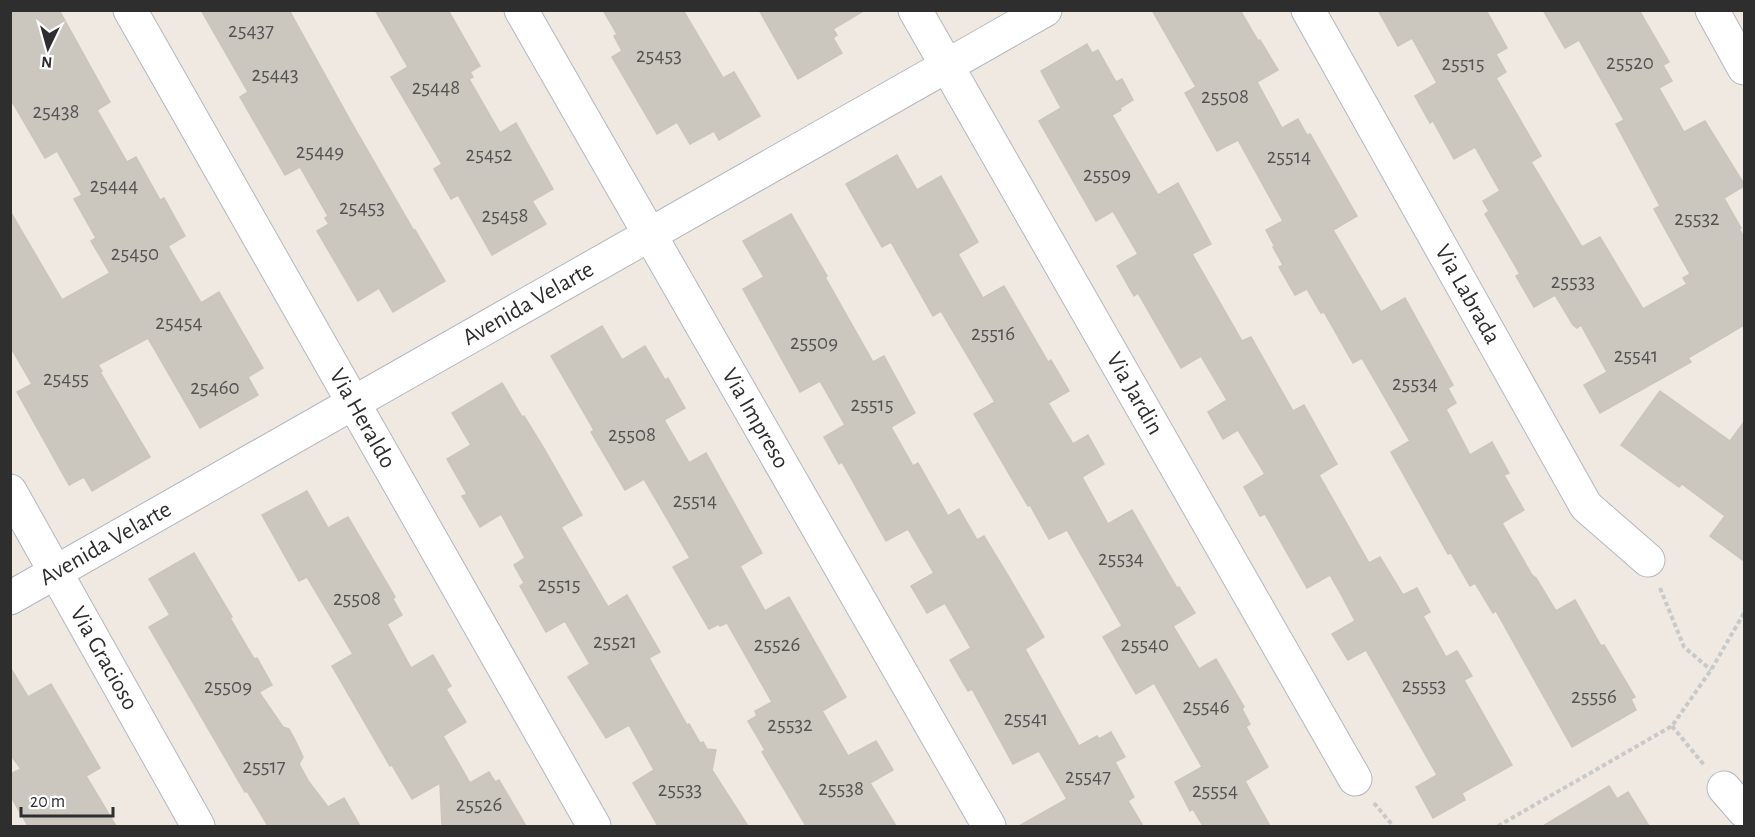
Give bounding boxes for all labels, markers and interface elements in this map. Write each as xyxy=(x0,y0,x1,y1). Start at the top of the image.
north arrow xyxy=(18,18,78,78)
house number: 25437 xyxy=(228,20,274,41)
house number: 25453 xyxy=(636,45,682,66)
house number: 25520 xyxy=(1606,52,1654,73)
text: N xyxy=(41,53,53,70)
house number: 25515 xyxy=(1441,53,1485,74)
house number: 25443 xyxy=(251,64,299,85)
house number: 25448 xyxy=(412,77,460,98)
house number: 25508 xyxy=(1201,86,1249,107)
house number: 25438 xyxy=(32,101,80,122)
house number: 25449 xyxy=(296,141,344,162)
house number: 25452 xyxy=(466,144,512,165)
house number: 25514 xyxy=(1267,146,1311,167)
house number: 25509 xyxy=(1083,164,1131,185)
house number: 25444 xyxy=(90,175,138,196)
house number: 25453 xyxy=(339,197,385,218)
house number: 25458 xyxy=(481,205,529,226)
house number: 25532 xyxy=(1674,208,1720,229)
street label: Via Labrada xyxy=(1430,241,1505,348)
house number: 25450 xyxy=(111,243,159,264)
street label: Avenida Velarte xyxy=(459,257,598,350)
house number: 25533 xyxy=(1551,271,1595,292)
house number: 25454 xyxy=(155,312,203,333)
house number: 25516 xyxy=(971,323,1015,344)
house number: 25509 xyxy=(790,332,838,353)
house number: 25541 xyxy=(1614,345,1658,366)
street label: Via Jardin xyxy=(1102,348,1167,439)
street label: Via Impreso xyxy=(717,364,793,473)
street label: Via Heraldo xyxy=(325,365,400,472)
house number: 25455 xyxy=(43,368,89,389)
house number: 25534 xyxy=(1392,373,1438,394)
house number: 25460 xyxy=(190,377,240,398)
house number: 25515 xyxy=(850,394,894,415)
house number: 25508 xyxy=(608,424,656,445)
house number: 25514 xyxy=(673,490,717,511)
street label: Avenida Velarte xyxy=(36,497,175,590)
house number: 25534 xyxy=(1098,548,1144,569)
house number: 25515 xyxy=(537,574,581,595)
house number: 25508 xyxy=(333,588,381,609)
street label: Via Gracioso xyxy=(65,603,142,714)
house number: 25521 xyxy=(593,631,637,652)
house number: 25526 xyxy=(754,634,800,655)
house number: 25540 xyxy=(1121,634,1169,655)
house number: 25553 xyxy=(1402,675,1446,696)
house number: 25509 xyxy=(204,676,252,697)
house number: 25556 xyxy=(1571,686,1617,707)
house number: 25546 xyxy=(1182,696,1230,717)
house number: 25541 xyxy=(1004,708,1048,729)
house number: 25532 xyxy=(767,714,813,735)
house number: 25517 xyxy=(242,756,286,777)
house number: 25547 xyxy=(1065,766,1111,787)
house number: 25538 xyxy=(818,778,864,799)
house number: 25533 xyxy=(658,779,702,800)
scale bar xyxy=(21,780,112,818)
house number: 25554 xyxy=(1192,780,1238,801)
text: 20 m xyxy=(30,793,65,811)
house number: 25526 xyxy=(456,794,502,815)

